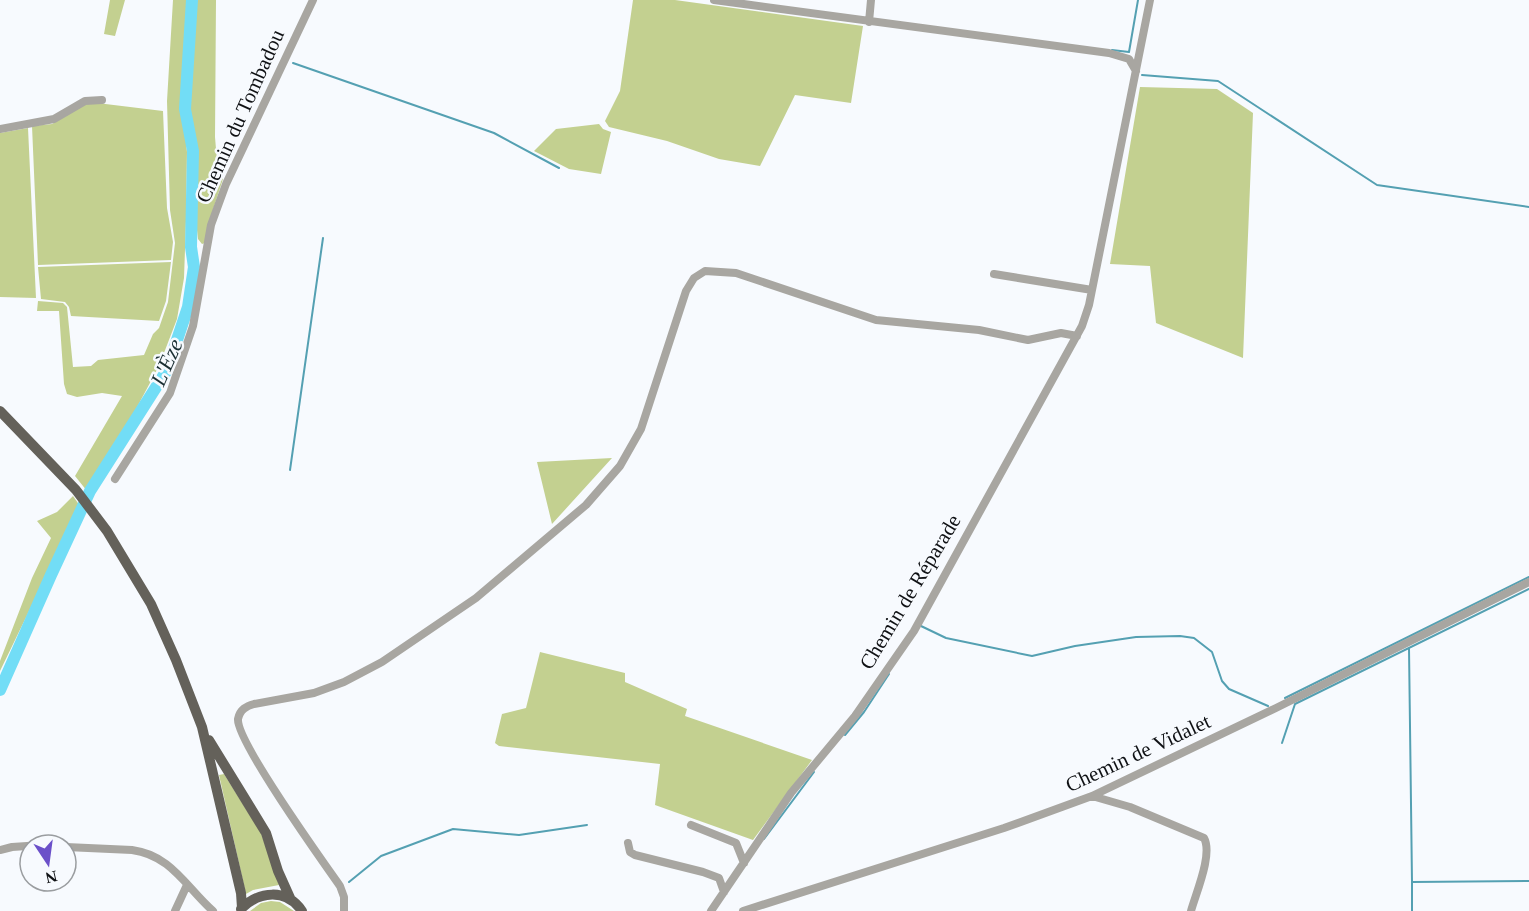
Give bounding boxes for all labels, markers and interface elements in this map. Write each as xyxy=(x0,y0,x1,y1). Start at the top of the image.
street label: Chemin du Tombadou xyxy=(191,25,289,206)
water label: L'Èze xyxy=(145,335,188,390)
street label: Chemin de Réparade xyxy=(854,510,966,674)
street label: Chemin de Vidalet xyxy=(1062,709,1214,797)
north arrow xyxy=(18,833,78,893)
text: N xyxy=(43,868,59,887)

